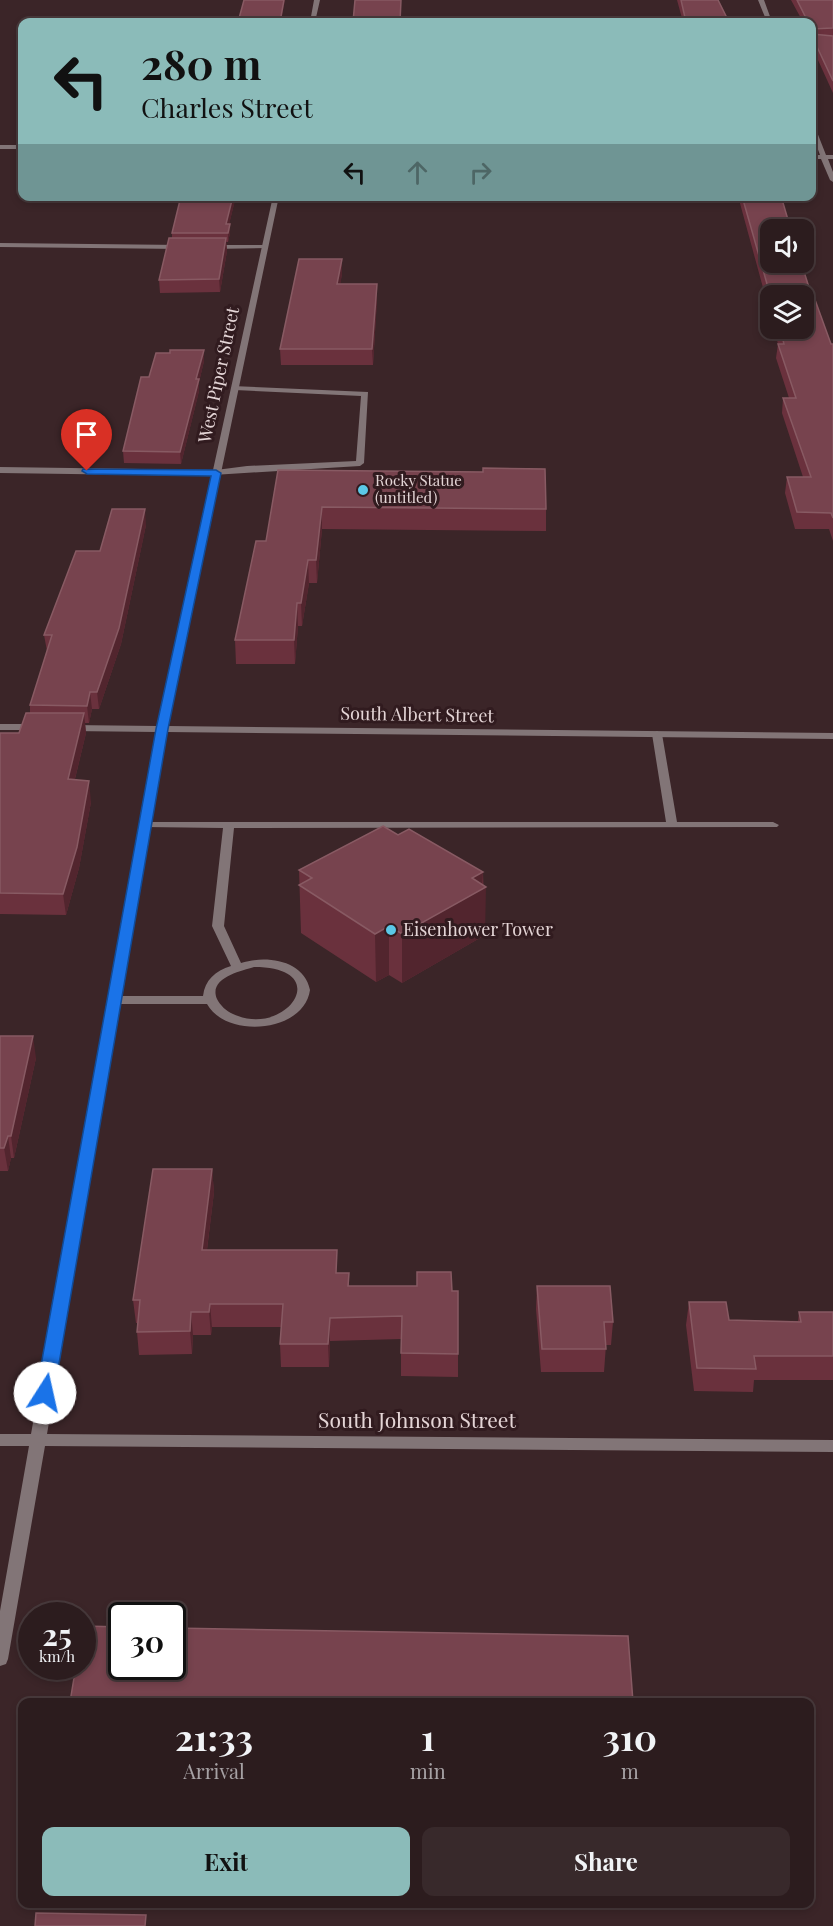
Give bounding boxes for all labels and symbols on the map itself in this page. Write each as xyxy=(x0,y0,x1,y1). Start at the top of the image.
street label: West Piper Street xyxy=(192,304,244,446)
pin xyxy=(61,409,112,471)
place label: Rocky Statue (untitled) xyxy=(375,470,462,507)
marker: Rocky Statue (untitled) xyxy=(356,483,370,497)
street label: South Albert Street xyxy=(340,701,495,727)
place label: Eisenhower Tower xyxy=(403,917,553,941)
marker: Eisenhower Tower xyxy=(384,923,398,937)
position arrow xyxy=(13,1361,77,1425)
street label: South Johnson Street xyxy=(318,1405,516,1433)
speed limit sign: 30 xyxy=(108,1602,186,1680)

